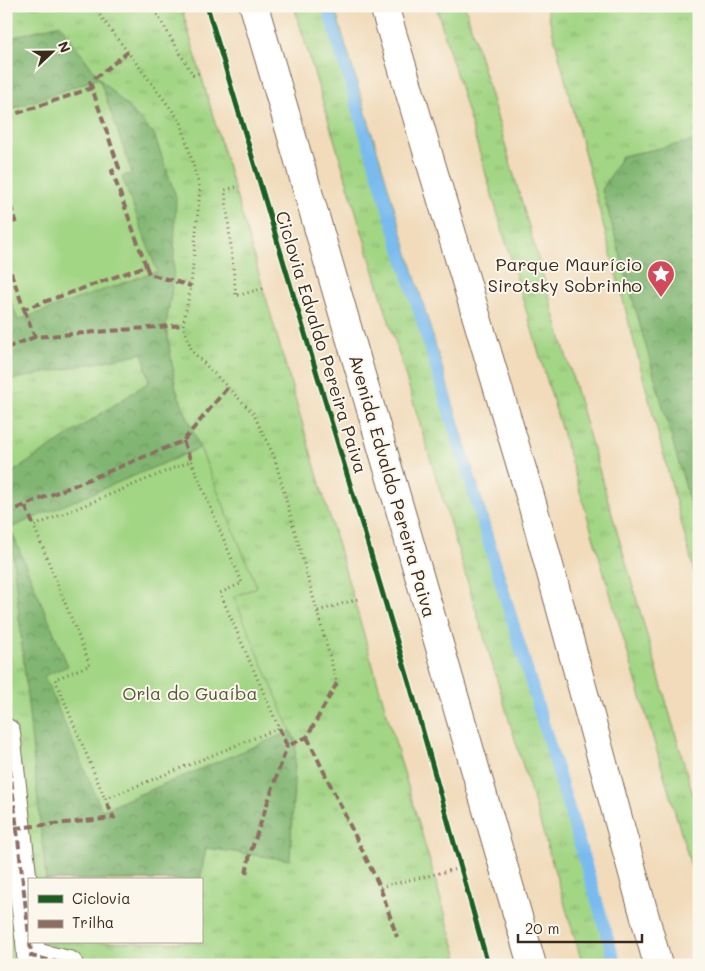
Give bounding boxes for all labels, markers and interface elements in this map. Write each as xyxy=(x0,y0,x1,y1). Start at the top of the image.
north arrow xyxy=(28,28,78,78)
text: N xyxy=(54,38,75,55)
street label: Ciclovia Edvaldo Pereira Paiva xyxy=(271,208,373,476)
place label: Parque Maurício Sirotsky Sobrinho xyxy=(488,252,642,297)
place icon: Parque Maurício Sirotsky Sobrinho xyxy=(646,259,676,298)
street label: Avenida Edvaldo Pereira Paiva xyxy=(344,352,442,620)
park label: Orla do Guaíba xyxy=(122,681,258,705)
legend xyxy=(28,878,202,944)
text: Ciclovia xyxy=(72,888,131,908)
scale bar xyxy=(518,911,641,943)
text: Trilha xyxy=(72,912,114,932)
text: 20 m xyxy=(525,918,559,938)

